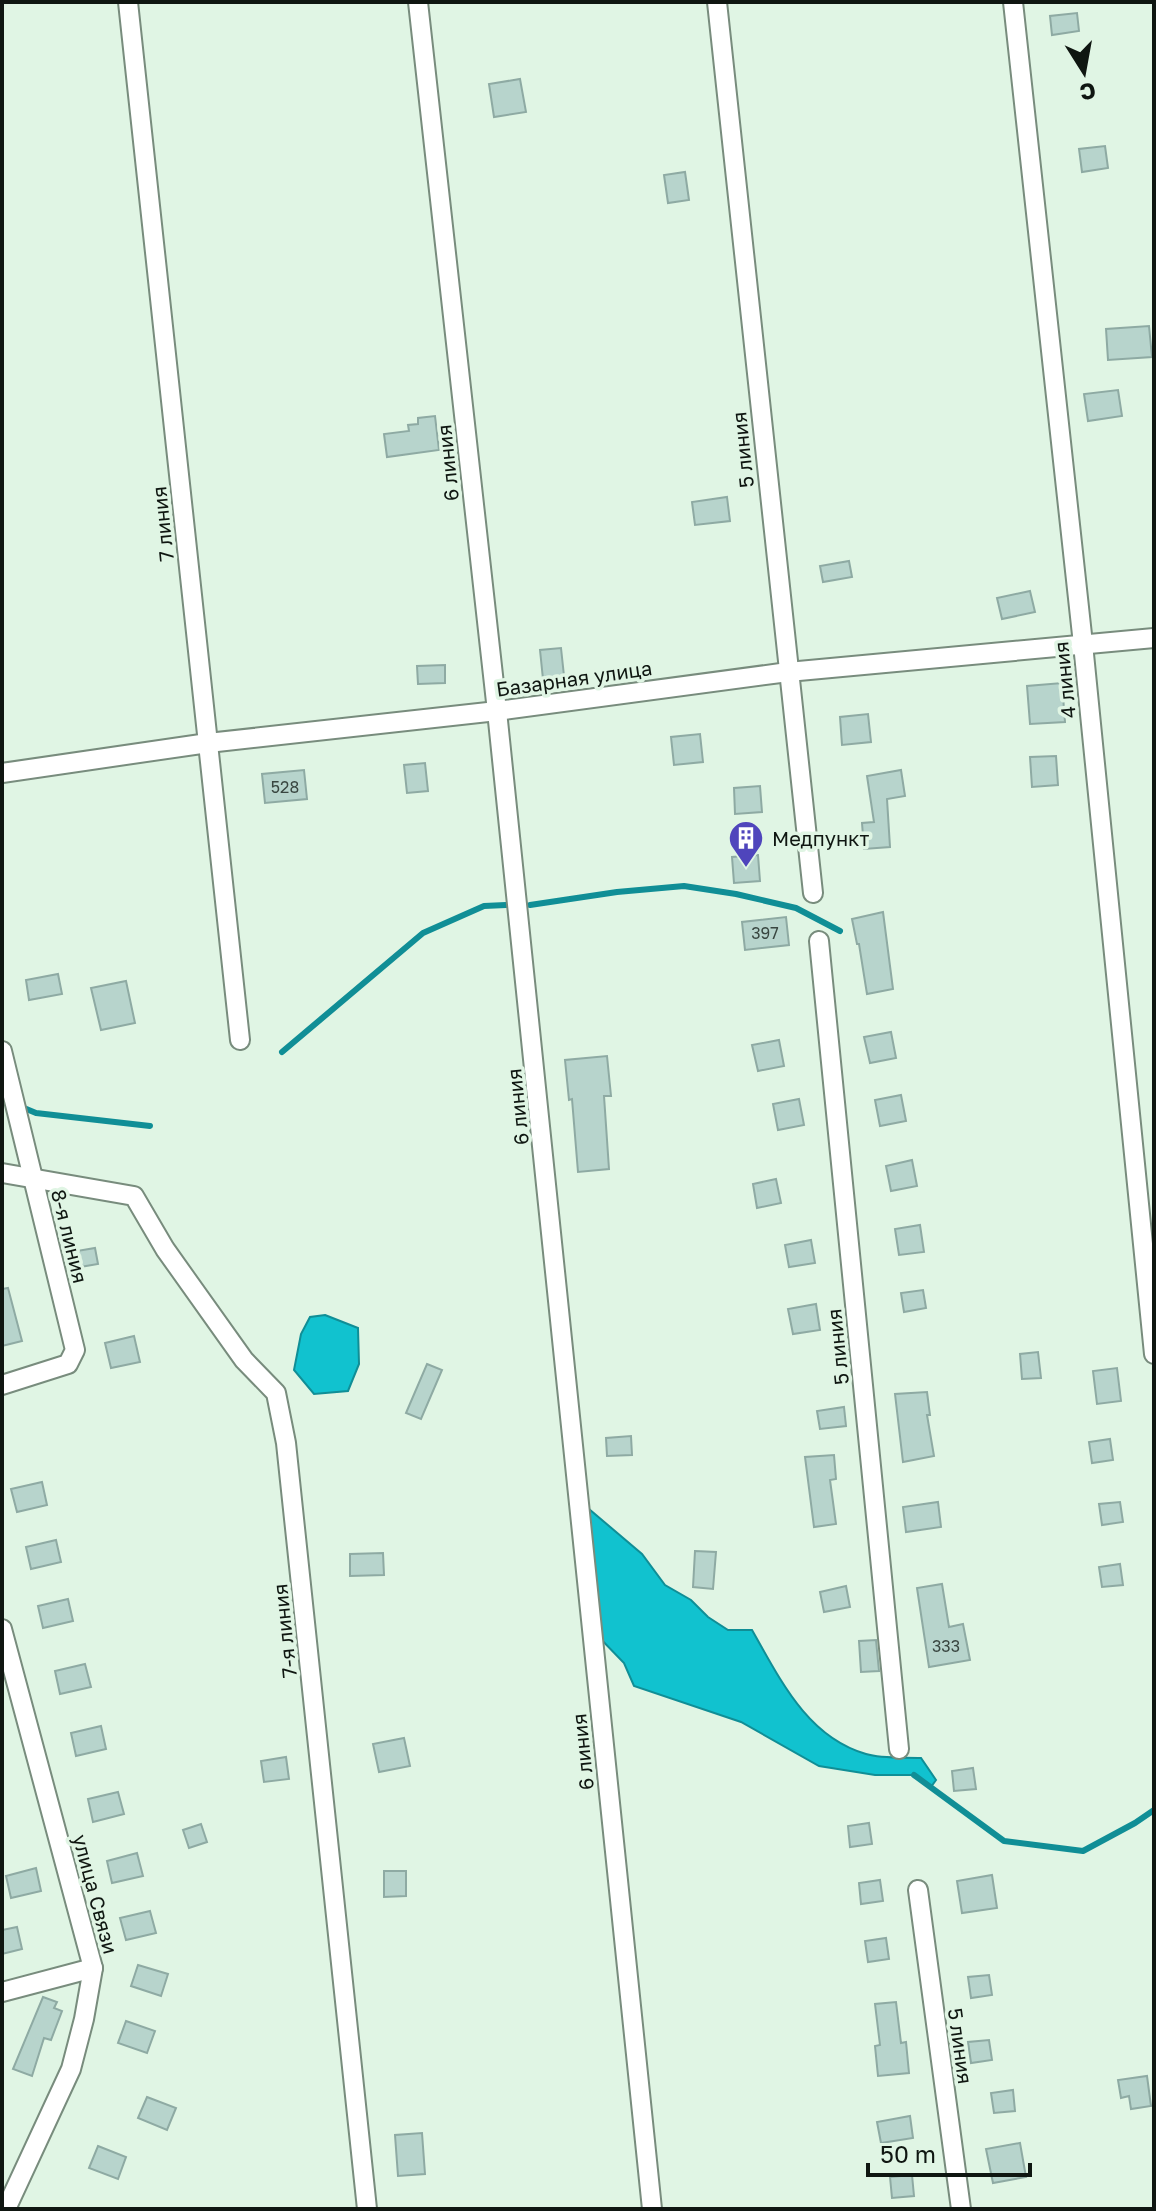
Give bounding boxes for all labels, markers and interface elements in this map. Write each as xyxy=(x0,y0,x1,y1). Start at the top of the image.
north arrow xyxy=(1044,32,1124,112)
text: С xyxy=(1078,77,1098,107)
street label: 5 линия xyxy=(726,411,758,489)
street label: 6 линия xyxy=(431,424,463,502)
street label: 7 линия xyxy=(146,485,178,563)
street label: 4 линия xyxy=(1048,641,1080,719)
street label: Базарная улица xyxy=(494,655,654,701)
house number: 528 xyxy=(271,777,299,797)
building icon: Медпункт xyxy=(727,819,765,869)
place label: Медпункт xyxy=(772,826,870,850)
house number: 397 xyxy=(751,923,779,943)
street label: 6 линия xyxy=(501,1068,533,1146)
street label: 8-я линия xyxy=(47,1187,93,1285)
street label: 5 линия xyxy=(821,1308,853,1386)
street label: 7-я линия xyxy=(267,1583,301,1679)
house number: 333 xyxy=(932,1636,960,1656)
street label: 6 линия xyxy=(566,1713,598,1791)
street label: улица Связи xyxy=(69,1832,123,1956)
street label: 5 линия xyxy=(944,2007,978,2085)
scale bar xyxy=(868,2127,1030,2177)
text: 50 m xyxy=(880,2139,936,2168)

